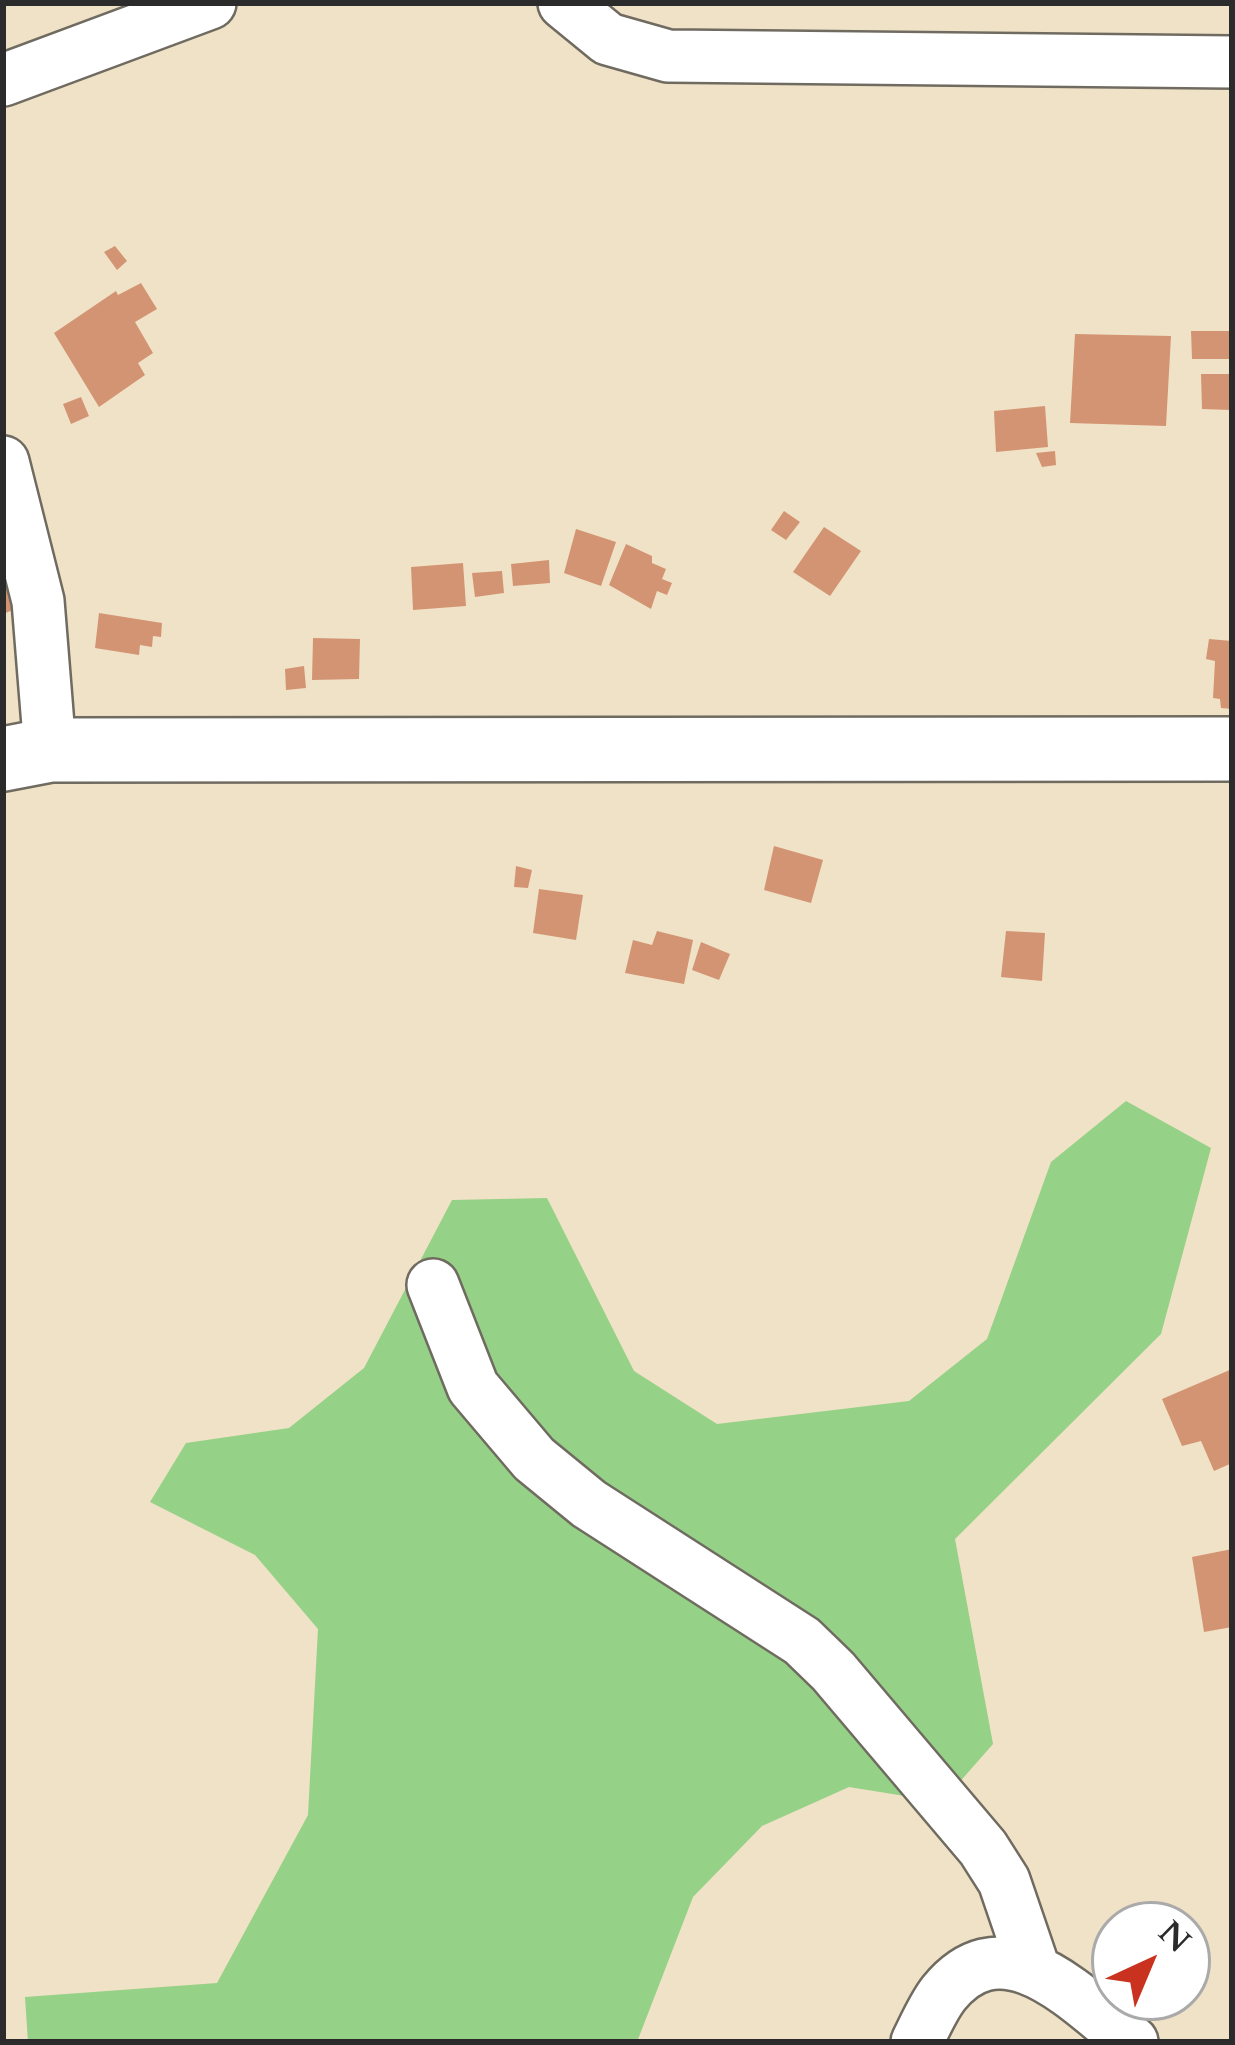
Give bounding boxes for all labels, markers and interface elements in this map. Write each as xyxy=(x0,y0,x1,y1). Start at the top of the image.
north arrow xyxy=(1091,1901,1211,2021)
text: N xyxy=(1148,1911,1200,1963)

